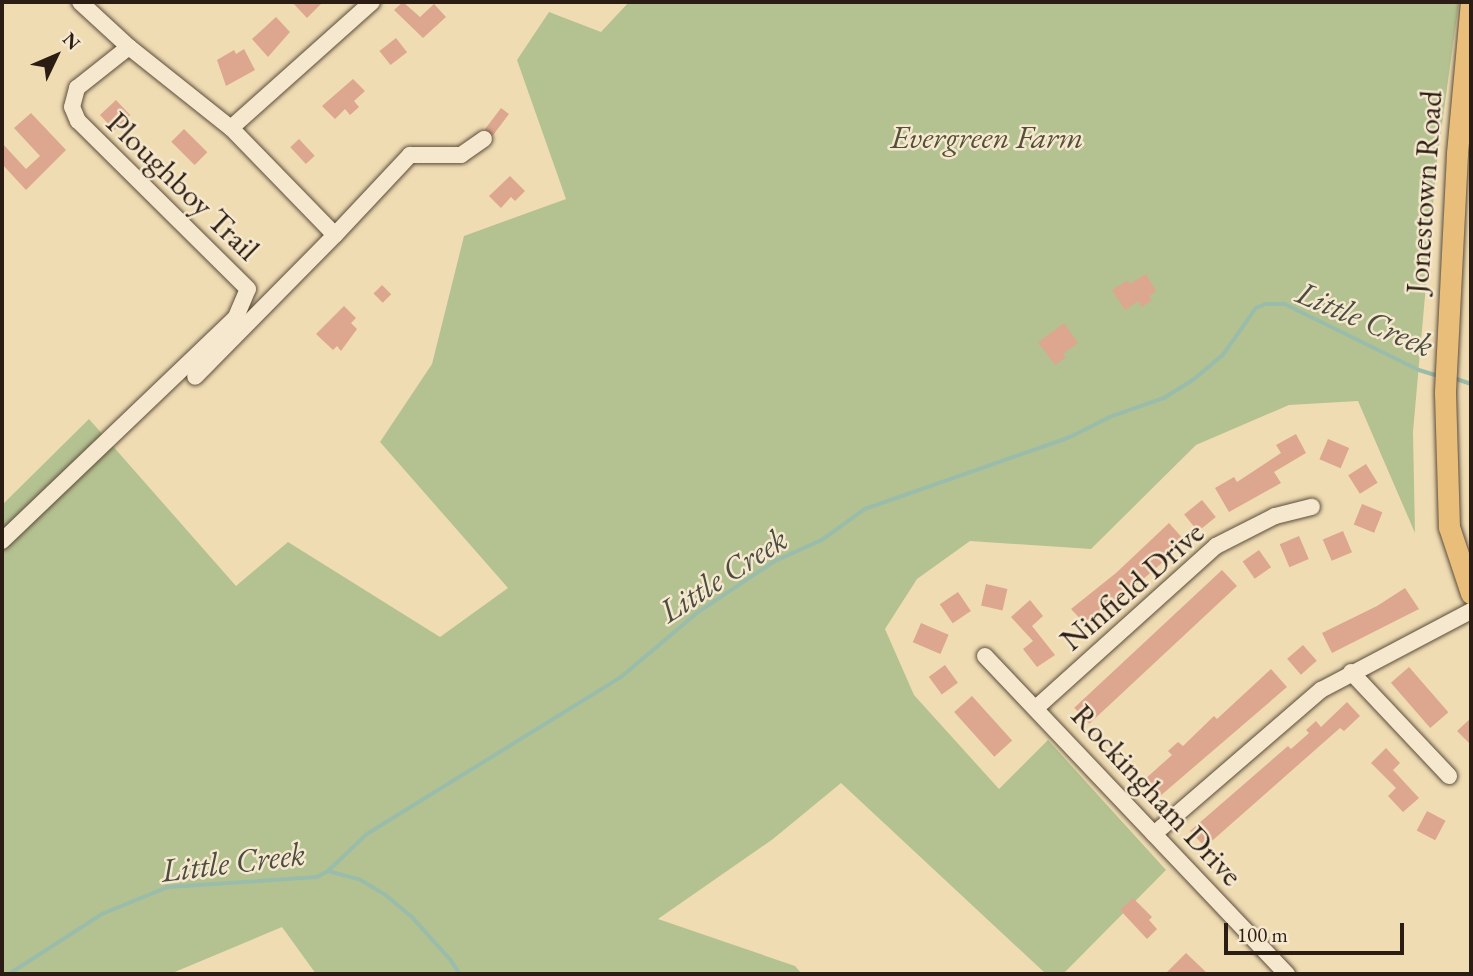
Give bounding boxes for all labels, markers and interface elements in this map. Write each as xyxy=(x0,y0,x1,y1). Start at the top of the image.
north arrow xyxy=(21,21,91,91)
text: N xyxy=(57,27,86,55)
street label: Jonestown Road xyxy=(1398,89,1450,295)
street label: Ploughboy Trail xyxy=(99,104,267,268)
park label: Evergreen Farm xyxy=(891,118,1083,156)
water label: Little Creek xyxy=(1291,272,1439,366)
street label: Ninfield Drive xyxy=(1052,513,1212,659)
water label: Little Creek xyxy=(651,519,795,631)
street label: Rockingham Drive xyxy=(1063,696,1251,894)
water label: Little Creek xyxy=(159,834,307,890)
scale bar xyxy=(1228,909,1408,953)
text: 100 m xyxy=(1237,921,1288,948)

